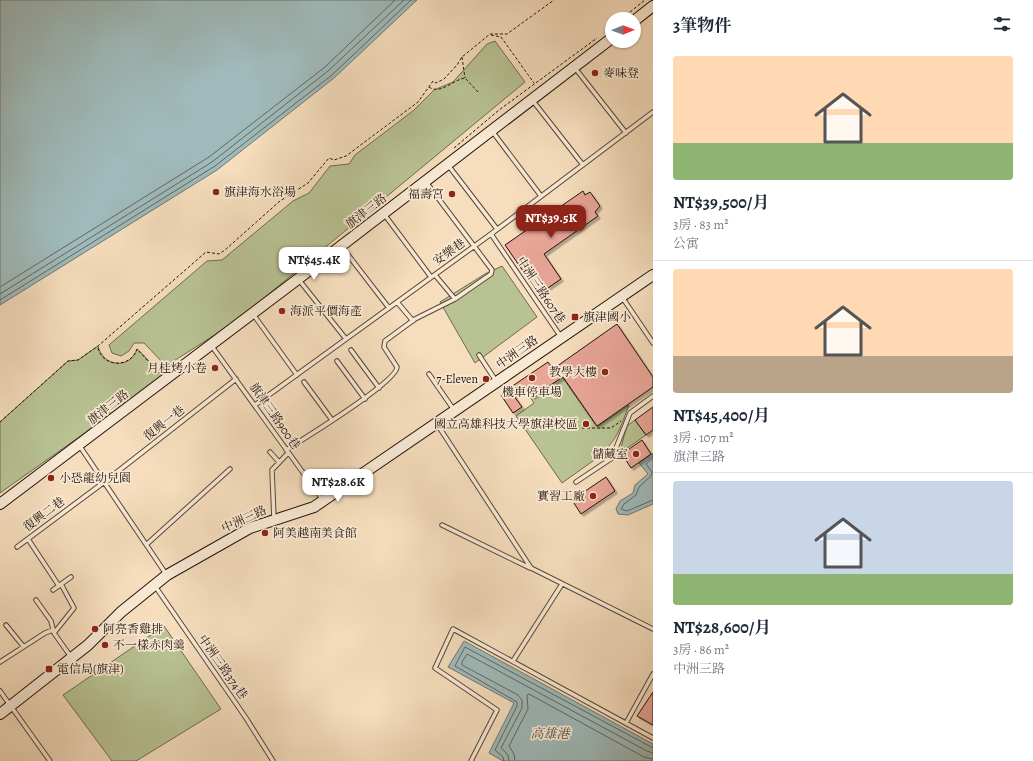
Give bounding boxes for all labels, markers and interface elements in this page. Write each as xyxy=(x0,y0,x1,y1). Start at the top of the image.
north arrow xyxy=(605,12,641,48)
map controls xyxy=(605,12,641,48)
icon: filters xyxy=(991,13,1013,35)
text: 3筆物件 xyxy=(673,14,731,37)
place label: 麥味登 xyxy=(603,65,639,81)
marker: 麥味登 xyxy=(590,68,600,78)
icon: home xyxy=(807,82,879,154)
place label: 旗津海水浴場 xyxy=(224,184,296,200)
place label: 福壽宮 xyxy=(408,186,444,202)
marker: 旗津海水浴場 xyxy=(211,187,221,197)
marker: 福壽宮 xyxy=(447,189,457,199)
street label: 旗津三路 xyxy=(342,190,390,232)
text: NT$39,500/月 xyxy=(673,191,769,214)
pin: NT$39.5K xyxy=(510,205,592,239)
text: NT$39.5K xyxy=(525,209,577,226)
text: 3房 · 83 m² xyxy=(673,216,729,233)
street label: 安樂巷 xyxy=(430,235,468,269)
text: 公寓 xyxy=(673,235,699,252)
pin: NT$45.4K xyxy=(273,247,355,281)
text: NT$45.4K xyxy=(288,251,340,268)
street label: 中洲三路607巷 xyxy=(513,254,569,326)
icon: home xyxy=(807,295,879,367)
place label: 海派平價海產 xyxy=(290,303,362,319)
marker: 海派平價海產 xyxy=(277,306,287,316)
place label: 旗津國小 xyxy=(583,309,631,325)
marker: 旗津國小 xyxy=(570,312,580,322)
street label: 中洲三路 xyxy=(493,332,541,372)
place label: 月桂烤小卷 xyxy=(147,360,207,376)
marker: 月桂烤小卷 xyxy=(210,363,220,373)
place label: 教學大樓 xyxy=(549,364,597,380)
marker: 教學大樓 xyxy=(600,367,610,377)
place label: 7-Eleven xyxy=(436,371,478,387)
marker: 機車停車場 xyxy=(527,373,537,383)
marker: 7-Eleven xyxy=(481,374,491,384)
street label: 旗津三路900巷 xyxy=(246,379,304,453)
place label: 機車停車場 xyxy=(502,384,562,400)
street label: 旗津三路 xyxy=(84,386,132,428)
street label: 復興一巷 xyxy=(140,402,188,444)
text: NT$45,400/月 xyxy=(673,404,770,427)
place label: 國立高雄科技大學旗津校區 xyxy=(434,416,578,432)
marker: 國立高雄科技大學旗津校區 xyxy=(581,419,591,429)
text: 3房 · 107 m² xyxy=(673,429,734,446)
place label: 儲藏室 xyxy=(592,446,628,462)
text: 旗津三路 xyxy=(673,448,725,465)
marker: 儲藏室 xyxy=(631,449,641,459)
pin: NT$28.6K xyxy=(297,469,379,503)
place label: 小恐龍幼兒園 xyxy=(59,470,131,486)
marker: 小恐龍幼兒園 xyxy=(46,473,56,483)
text: NT$28.6K xyxy=(311,473,365,490)
place label: 實習工廠 xyxy=(537,488,585,504)
marker: 實習工廠 xyxy=(588,491,598,501)
street label: 復興二巷 xyxy=(20,493,68,535)
street label: 中洲三路 xyxy=(219,502,269,536)
icon: home xyxy=(807,507,879,579)
place label: 阿美越南美食館 xyxy=(273,525,357,541)
marker: 阿美越南美食館 xyxy=(260,528,270,538)
text: NT$28,600/月 xyxy=(673,616,771,639)
place label: 阿亮香雞排 xyxy=(103,621,163,637)
marker: 阿亮香雞排 xyxy=(90,624,100,634)
street label: 中洲三路374巷 xyxy=(195,632,251,702)
place label: 不一樣赤肉羹 xyxy=(113,637,185,653)
marker: 不一樣赤肉羹 xyxy=(100,640,110,650)
text: 3房 · 86 m² xyxy=(673,641,729,658)
text: 中洲三路 xyxy=(673,660,725,677)
place label: 電信局(旗津) xyxy=(57,661,124,677)
marker: 電信局(旗津) xyxy=(44,664,54,674)
water label: 高雄港 xyxy=(530,725,571,742)

